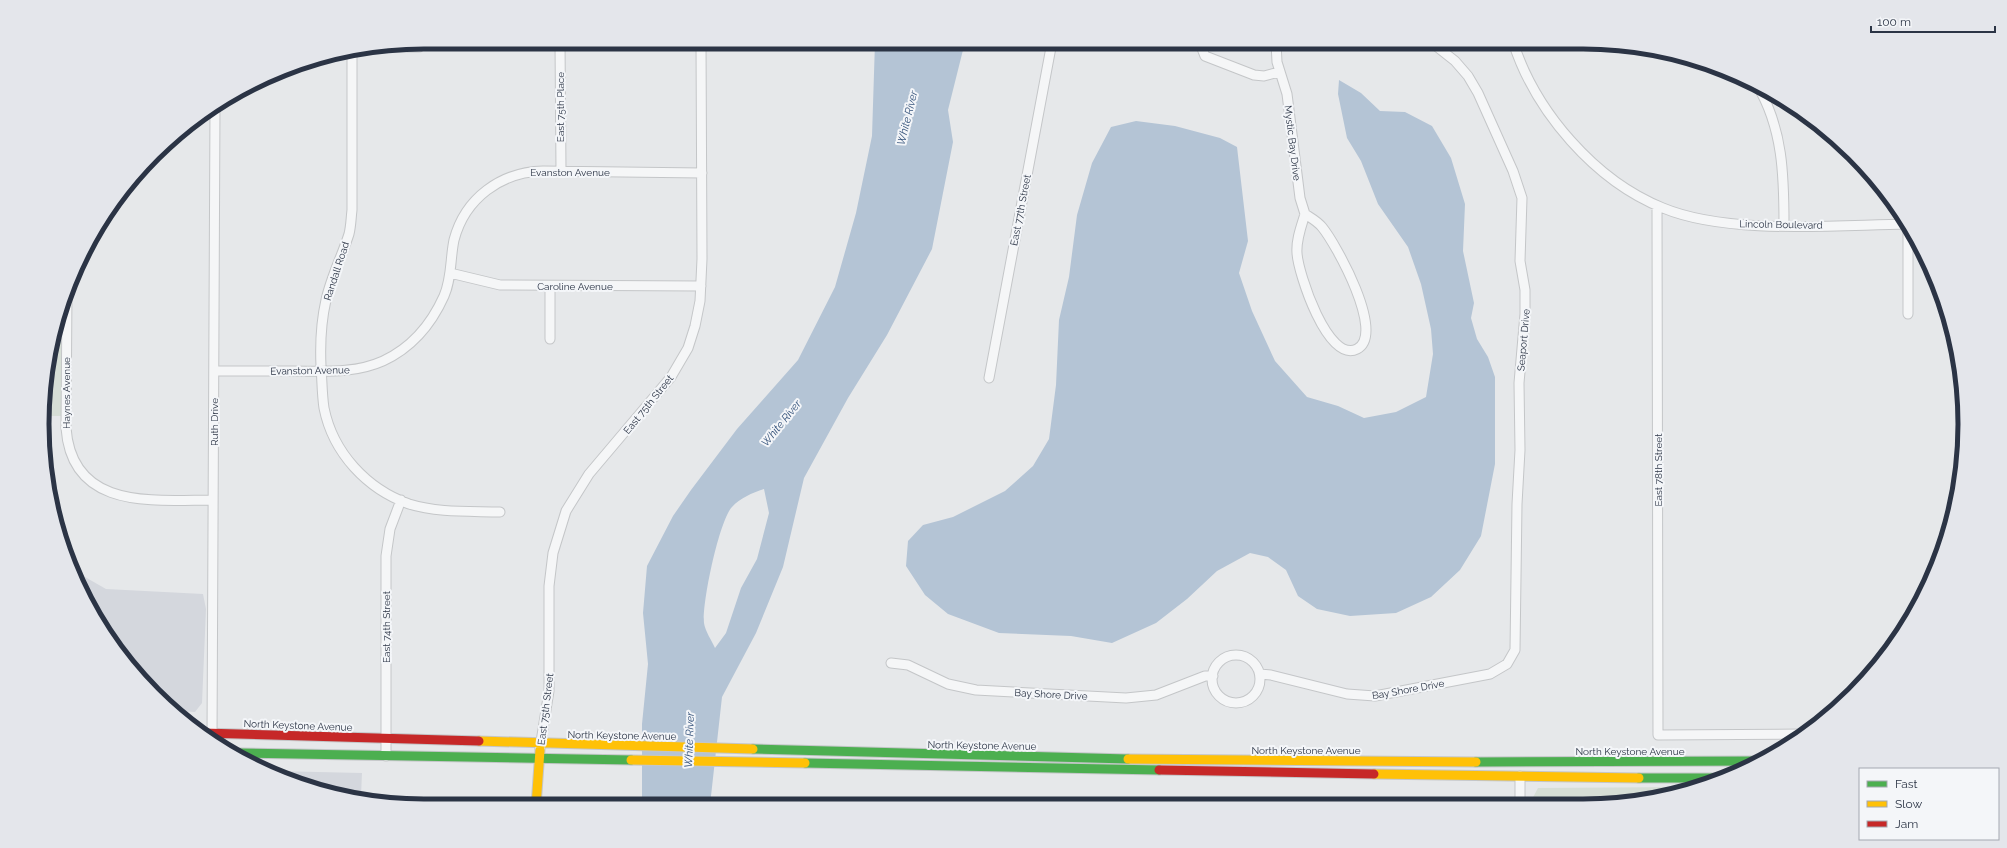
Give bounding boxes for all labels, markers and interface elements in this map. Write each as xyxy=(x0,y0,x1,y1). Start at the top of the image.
scale bar xyxy=(1871,8,1995,34)
text: 100 m xyxy=(1877,15,1911,29)
street label: East 75th Place xyxy=(555,72,566,142)
water label: White River xyxy=(894,88,921,147)
street label: Mystic Bay Drive xyxy=(1282,105,1303,182)
street label: Evanston Avenue xyxy=(530,167,610,178)
street label: East 77th Street xyxy=(1008,173,1033,247)
street label: Lincoln Boulevard xyxy=(1739,218,1823,231)
street label: Randall Road xyxy=(322,240,351,302)
street label: Caroline Avenue xyxy=(537,281,613,292)
street label: Seaport Drive xyxy=(1515,308,1532,372)
street label: Haynes Avenue xyxy=(61,357,72,429)
street label: Evanston Avenue xyxy=(270,364,350,377)
street label: East 75th Street xyxy=(621,372,676,436)
water label: White River xyxy=(759,397,805,449)
street label: Ruth Drive xyxy=(209,398,220,446)
street label: East 78th Street xyxy=(1653,433,1664,506)
street label: East 74th Street xyxy=(381,590,392,663)
street label: East 75th Street xyxy=(536,672,555,746)
street label: Bay Shore Drive xyxy=(1371,678,1445,701)
street label: Bay Shore Drive xyxy=(1014,687,1088,702)
water label: White River xyxy=(682,711,697,768)
street label: North Keystone Avenue xyxy=(243,718,353,733)
street label: North Keystone Avenue xyxy=(567,729,677,742)
street label: North Keystone Avenue xyxy=(927,739,1037,752)
street label: North Keystone Avenue xyxy=(1251,745,1361,756)
street label: North Keystone Avenue xyxy=(1575,746,1685,757)
legend xyxy=(1859,768,1999,840)
text: Fast xyxy=(1895,777,1918,791)
text: Slow xyxy=(1895,797,1922,811)
text: Jam xyxy=(1895,817,1918,831)

